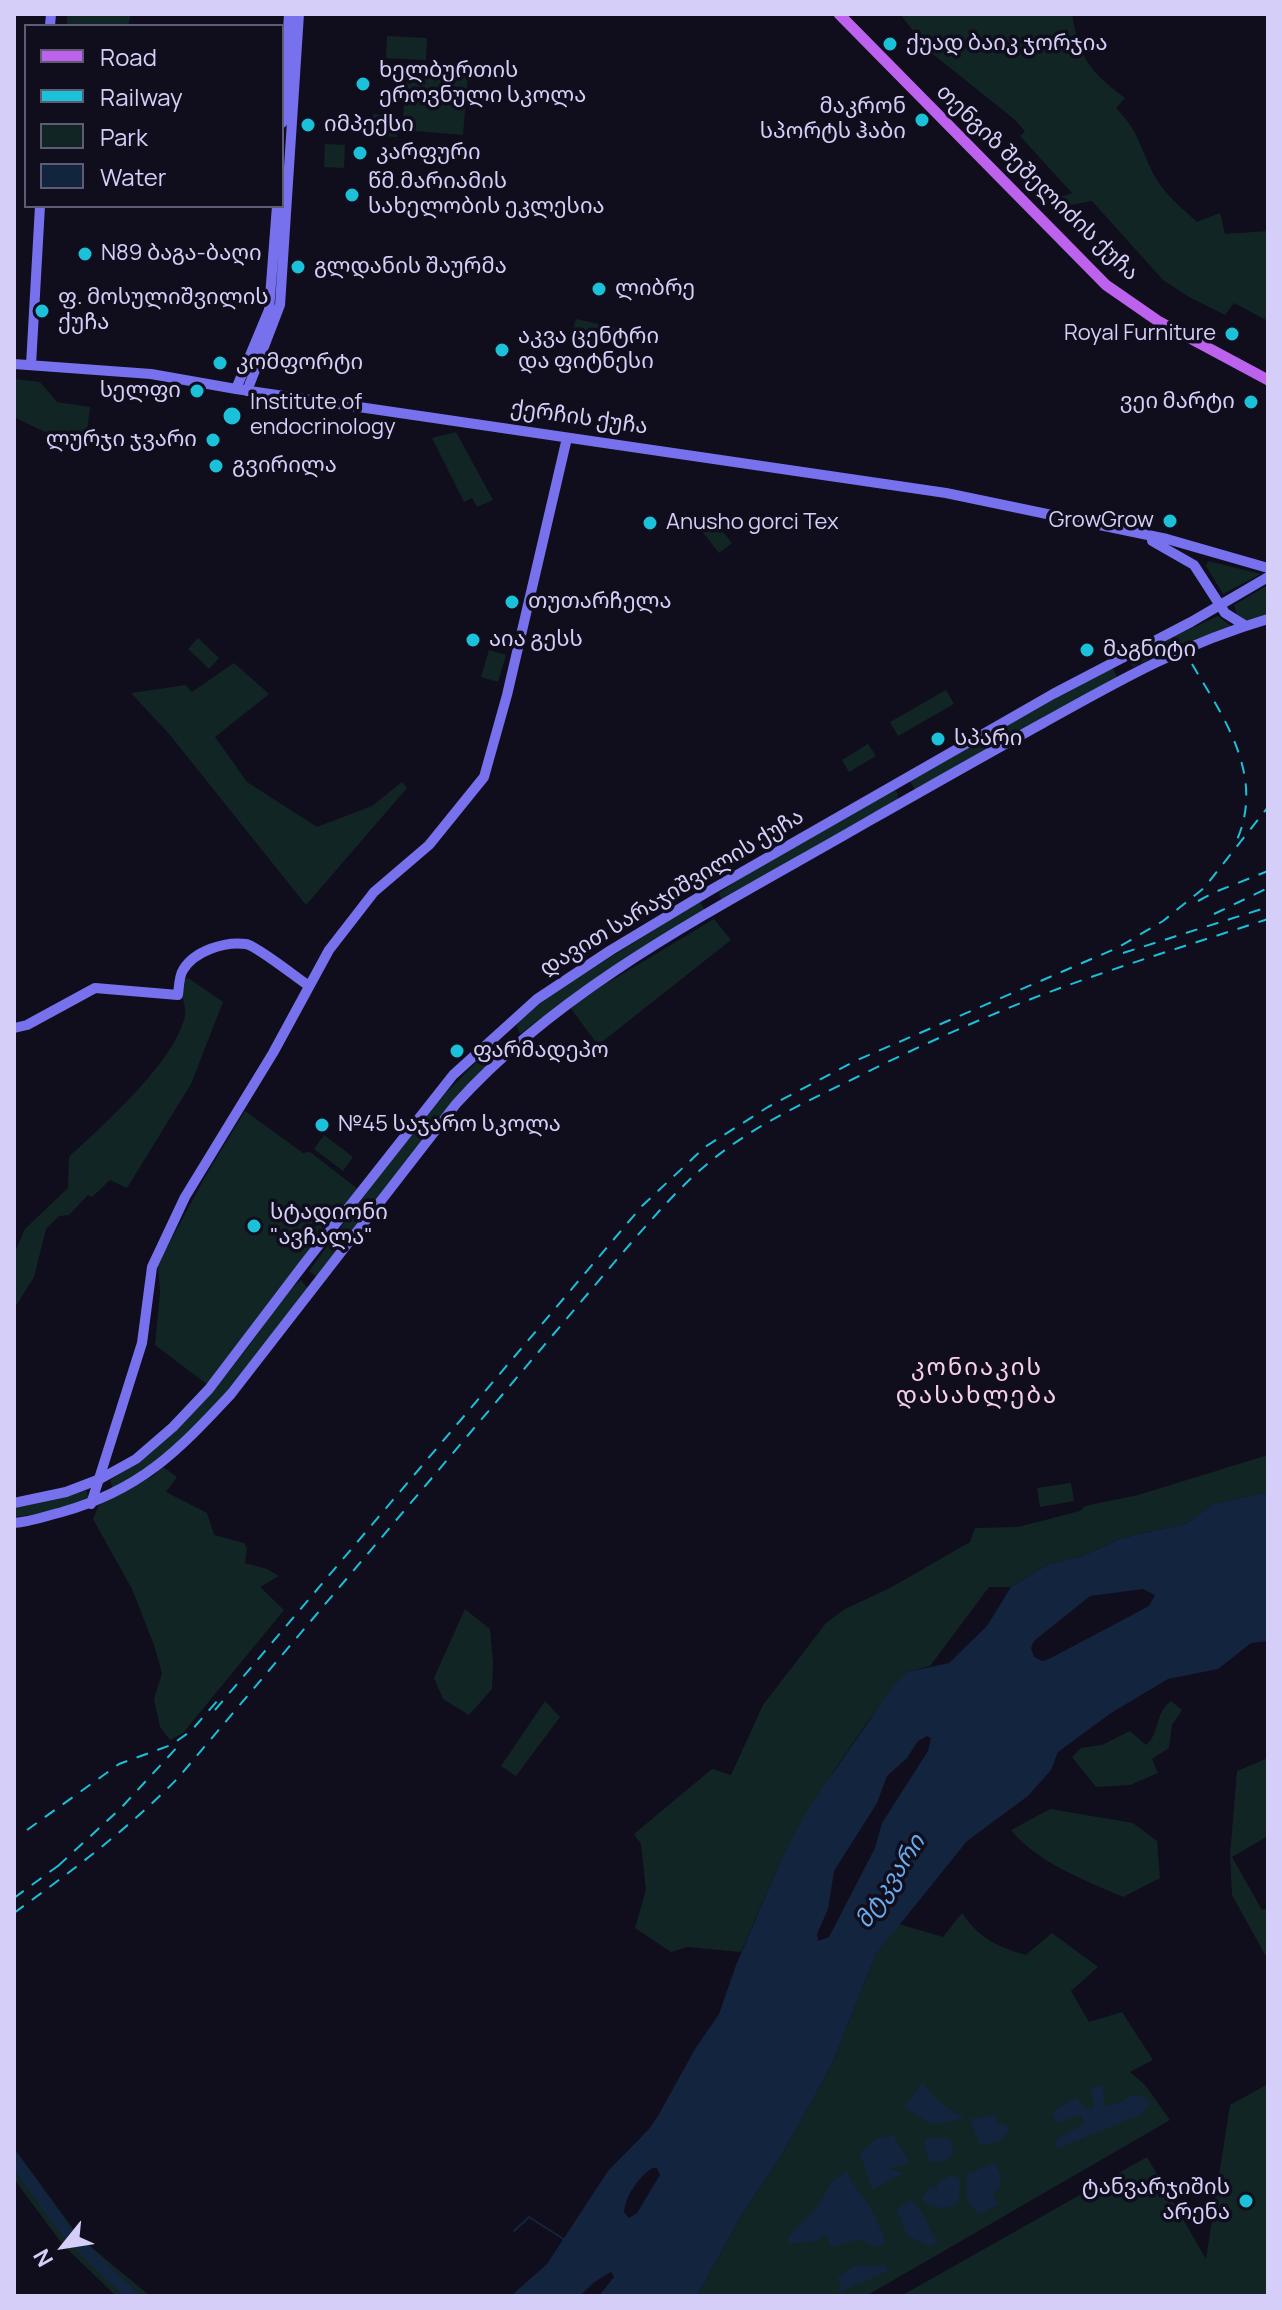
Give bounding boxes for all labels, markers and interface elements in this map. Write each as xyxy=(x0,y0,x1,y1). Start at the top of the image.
legend xyxy=(24,24,284,208)
place label: ქუად ბაიკ ჯორჯია xyxy=(906,31,1108,57)
marker: ქუად ბაიკ ჯორჯია xyxy=(881,35,899,53)
text: Road xyxy=(100,40,157,73)
place label: ხელბურთის ეროვნული სკოლა xyxy=(379,58,586,110)
marker: ხელბურთის ეროვნული სკოლა xyxy=(354,75,372,93)
street label: თენგიზ შეშელიძის ქუჩა xyxy=(930,79,1144,287)
text: Railway xyxy=(100,80,183,113)
place label: მაკრონ სპორტს ჰაბი xyxy=(760,94,906,146)
marker: მაკრონ სპორტს ჰაბი xyxy=(913,111,931,129)
place label: იმპექსი xyxy=(324,112,414,138)
marker: იმპექსი xyxy=(299,116,317,134)
text: Park xyxy=(100,120,148,153)
place label: კარფური xyxy=(376,140,481,166)
marker: კარფური xyxy=(351,144,369,162)
text: Water xyxy=(100,160,167,193)
place label: წმ.მარიამის სახელობის ეკლესია xyxy=(368,169,605,220)
marker: წმ.მარიამის სახელობის ეკლესია xyxy=(343,186,361,204)
place label: N89 ბაგა-ბაღი xyxy=(101,241,262,267)
marker: N89 ბაგა-ბაღი xyxy=(76,245,94,263)
place label: გლდანის შაურმა xyxy=(314,254,507,280)
marker: გლდანის შაურმა xyxy=(289,258,307,276)
place label: ლიბრე xyxy=(615,276,695,302)
marker: ლიბრე xyxy=(590,280,608,298)
place label: ფ. მოსულიშვილის ქუჩა xyxy=(58,285,269,336)
marker: ფ. მოსულიშვილის ქუჩა xyxy=(33,302,51,320)
place label: Royal Furniture xyxy=(1064,321,1216,347)
place label: აკვა ცენტრი და ფიტნესი xyxy=(518,324,659,376)
marker: Royal Furniture xyxy=(1223,325,1241,343)
marker: აკვა ცენტრი და ფიტნესი xyxy=(493,341,511,359)
place label: კომფორტი xyxy=(236,350,363,376)
marker: კომფორტი xyxy=(211,354,229,372)
place label: სელფი xyxy=(100,378,181,404)
marker: სელფი xyxy=(188,382,206,400)
place label: ვეი მარტი xyxy=(1120,389,1235,415)
place label: Institute of endocrinology xyxy=(250,390,396,442)
marker: ვეი მარტი xyxy=(1242,393,1260,411)
street label: ქერჩის ქუჩა xyxy=(509,395,649,441)
marker: Institute of endocrinology xyxy=(221,405,243,427)
place label: ლურჯი ჯვარი xyxy=(46,427,197,453)
marker: ლურჯი ჯვარი xyxy=(204,431,222,449)
place label: გვირილა xyxy=(232,453,337,479)
marker: გვირილა xyxy=(207,457,225,475)
place label: GrowGrow xyxy=(1049,508,1154,534)
place label: Anusho gorci Tex xyxy=(666,510,839,536)
marker: GrowGrow xyxy=(1161,512,1179,530)
marker: Anusho gorci Tex xyxy=(641,514,659,532)
place label: თუთარჩელა xyxy=(528,589,672,615)
marker: თუთარჩელა xyxy=(503,593,521,611)
place label: აია გესს xyxy=(489,627,583,653)
marker: აია გესს xyxy=(464,631,482,649)
place label: მაგნიტი xyxy=(1103,637,1196,663)
marker: მაგნიტი xyxy=(1078,641,1096,659)
place label: სპარი xyxy=(954,726,1022,752)
marker: სპარი xyxy=(929,730,947,748)
street label: დავით სარაჯიშვილის ქუჩა xyxy=(535,804,809,982)
place label: ფარმადეპო xyxy=(473,1038,609,1064)
marker: ფარმადეპო xyxy=(448,1042,466,1060)
place label: №45 საჯარო სკოლა xyxy=(338,1112,561,1138)
marker: №45 საჯარო სკოლა xyxy=(313,1116,331,1134)
place label: სტადიონი "ავჩალა" xyxy=(270,1200,388,1252)
marker: სტადიონი "ავჩალა" xyxy=(245,1217,263,1235)
district label: კონიაკის დასახლება xyxy=(896,1354,1058,1410)
water label: მტკვარი xyxy=(850,1830,932,1934)
place label: ტანვარჯიშის არენა xyxy=(1082,2175,1230,2226)
marker: ტანვარჯიშის არენა xyxy=(1237,2192,1255,2210)
north arrow xyxy=(24,2206,104,2286)
text: N xyxy=(26,2244,60,2272)

